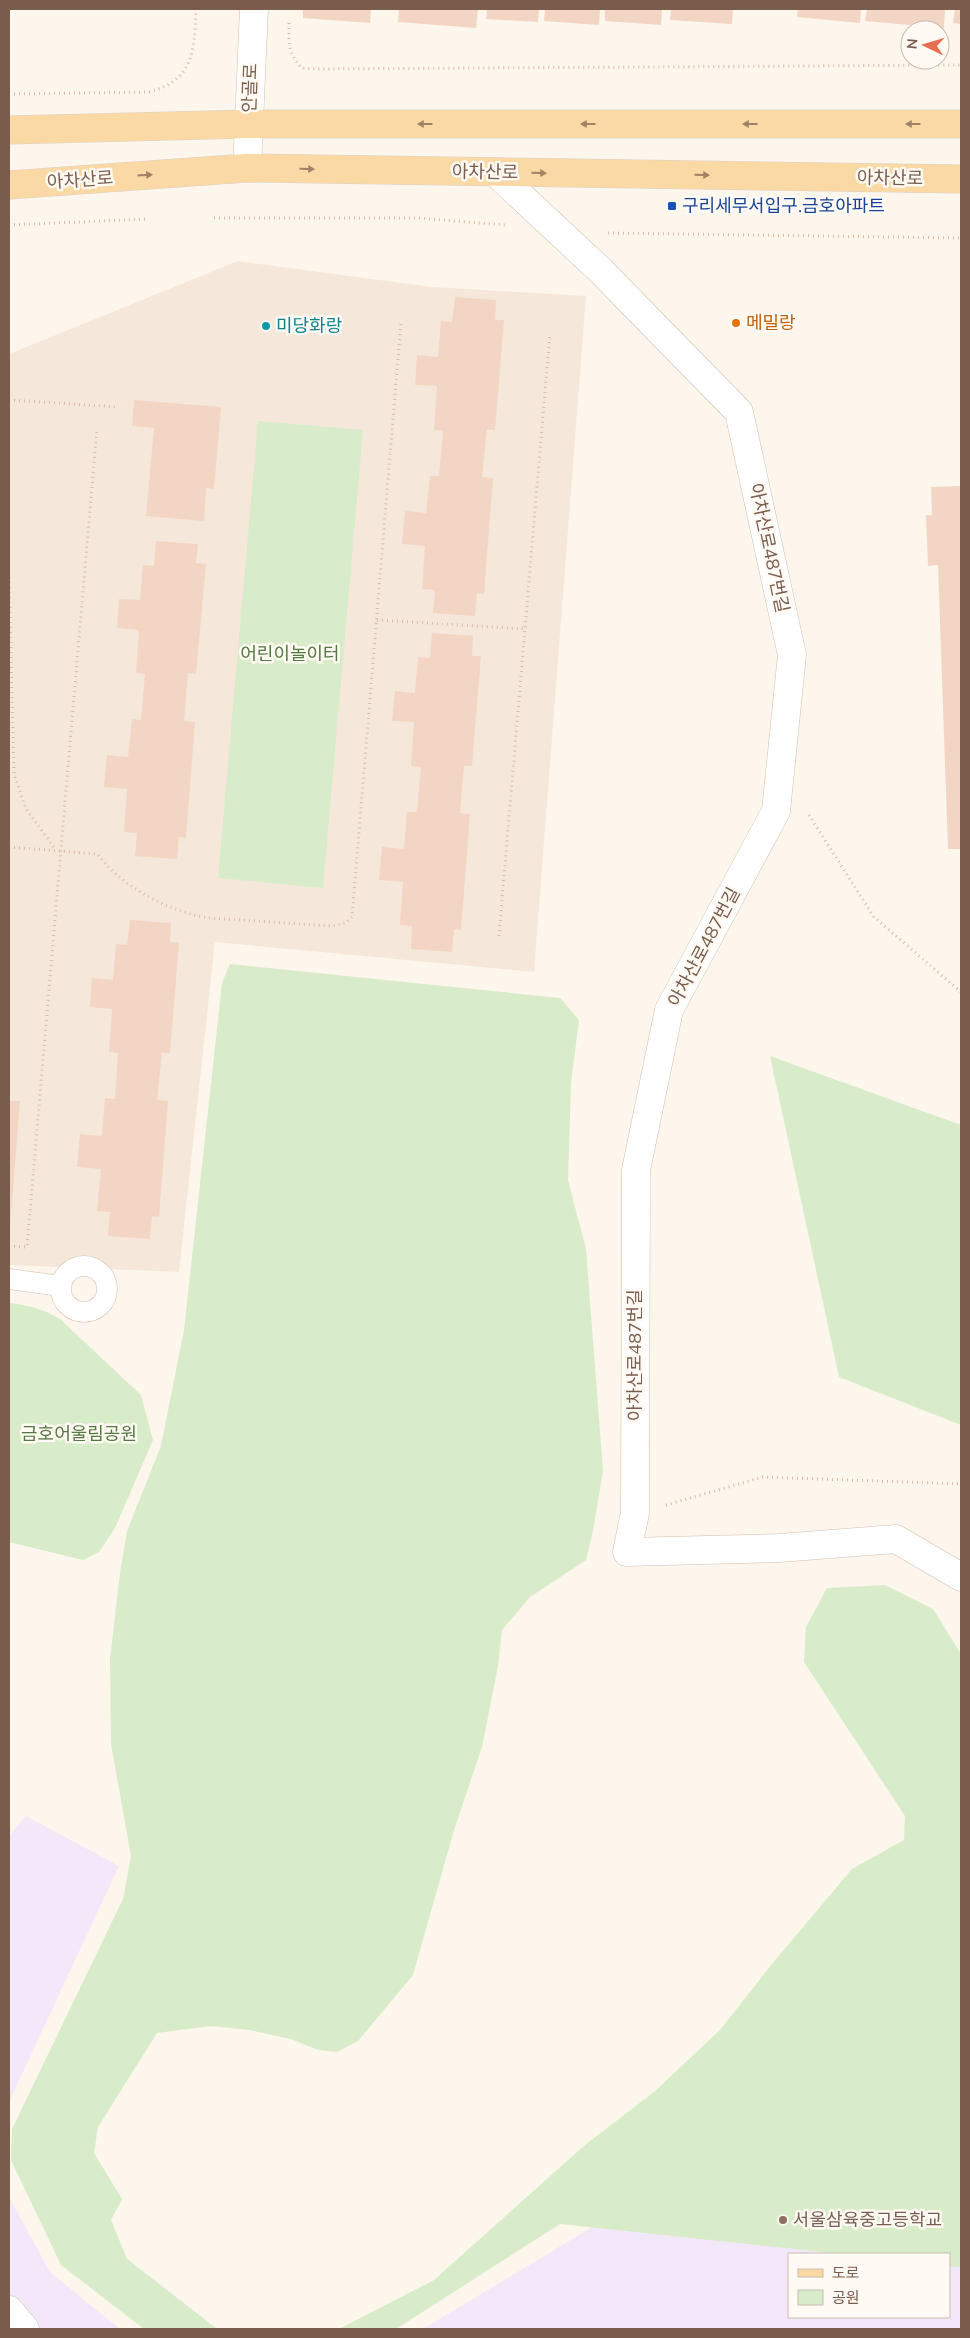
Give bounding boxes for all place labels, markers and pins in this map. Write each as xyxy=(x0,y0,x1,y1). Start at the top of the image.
place label: 구리세무서입구.금호아파트 xyxy=(682,194,885,217)
marker: 구리세무서입구.금호아파트 xyxy=(666,200,678,212)
place label: 메밀랑 xyxy=(746,311,796,334)
place label: 미당화랑 xyxy=(276,314,342,337)
marker: 메밀랑 xyxy=(730,317,742,329)
marker: 미당화랑 xyxy=(260,320,272,332)
place label: 서울삼육중고등학교 xyxy=(793,2208,942,2231)
marker: 서울삼육중고등학교 xyxy=(777,2214,789,2226)

